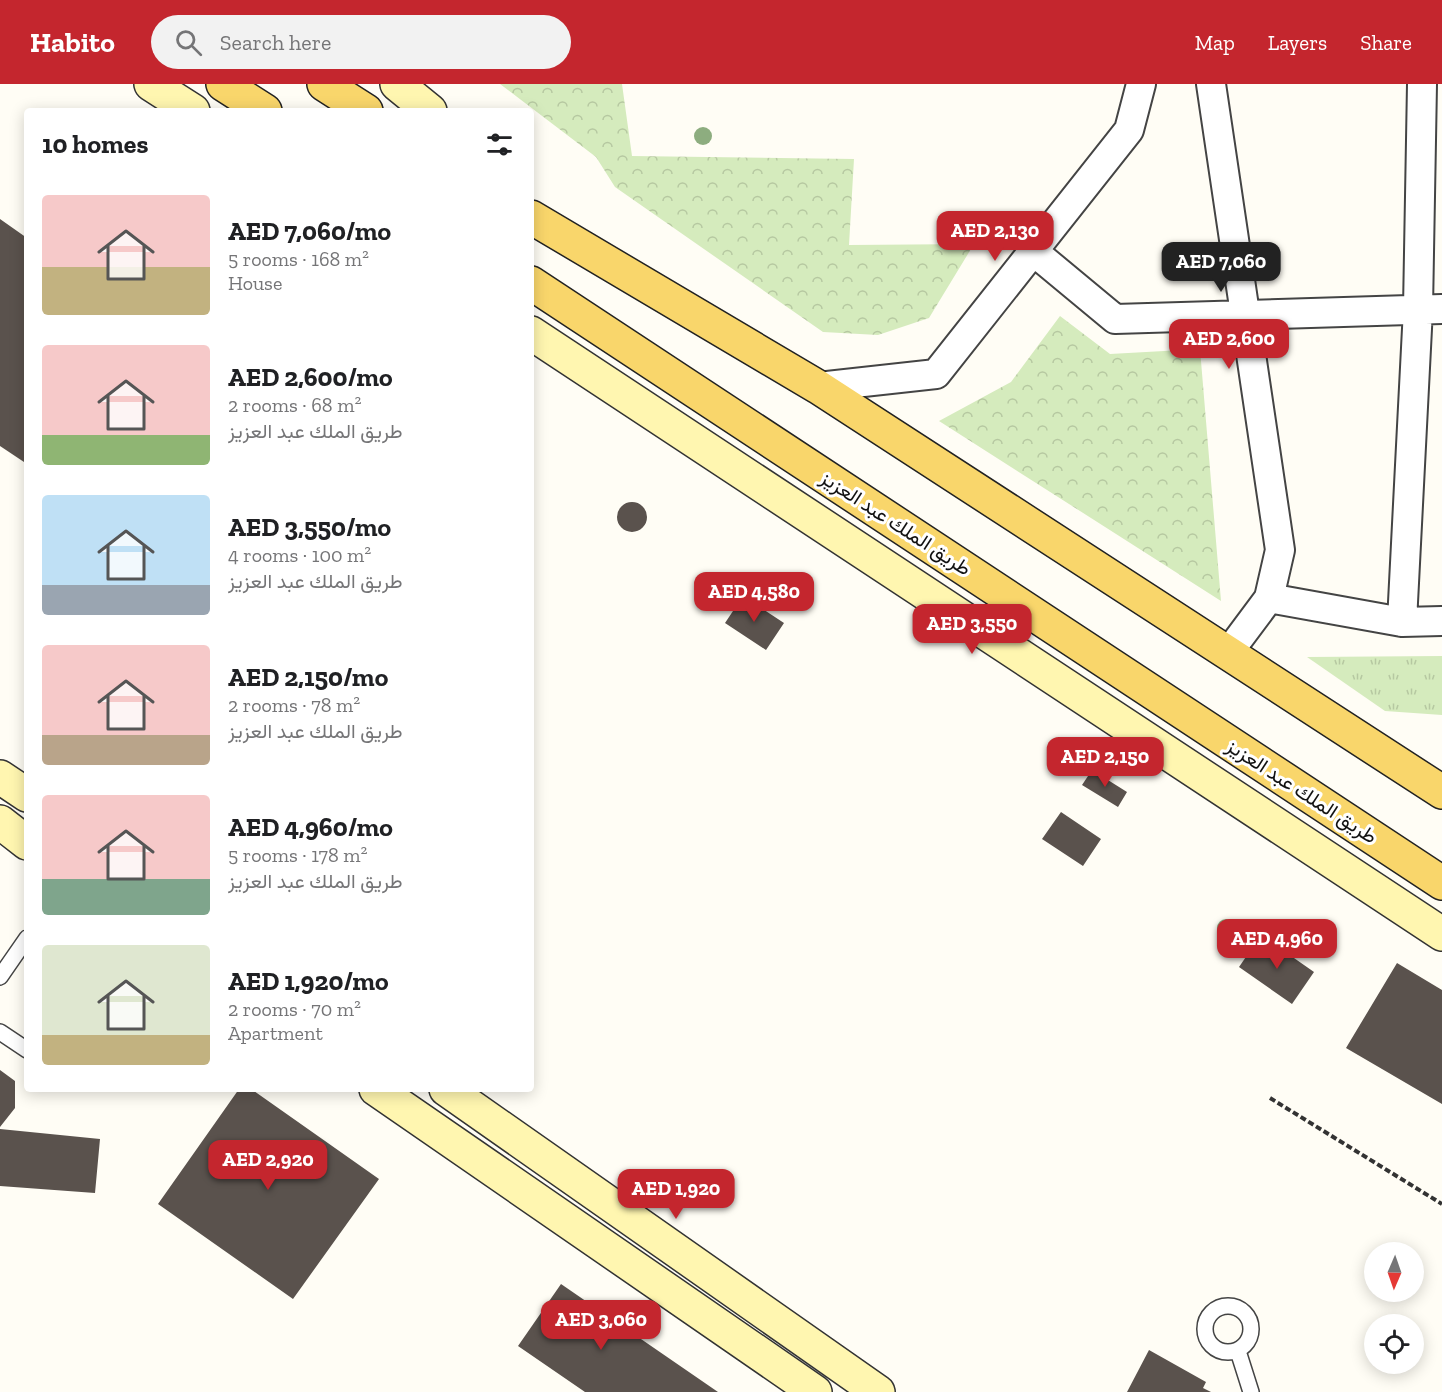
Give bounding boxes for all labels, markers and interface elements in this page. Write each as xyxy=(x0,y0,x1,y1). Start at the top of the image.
search box xyxy=(151,15,571,69)
text: Habito xyxy=(30,26,115,59)
icon: search xyxy=(172,26,205,59)
text: Search here xyxy=(220,29,331,56)
text: Map xyxy=(1195,30,1235,55)
text: Layers xyxy=(1268,30,1327,55)
text: Share xyxy=(1360,30,1412,55)
text: 10 homes xyxy=(42,128,148,160)
icon: filters xyxy=(483,128,516,161)
pin: AED 2,130 xyxy=(926,211,1064,262)
text: AED 7,060/mo xyxy=(228,215,391,247)
text: AED 2,130 xyxy=(951,218,1039,242)
icon: home xyxy=(90,219,162,291)
pin: AED 7,060 xyxy=(1152,242,1290,293)
text: 5 rooms · 168 m² xyxy=(228,247,369,271)
text: AED 7,060 xyxy=(1176,249,1266,273)
text: House xyxy=(228,271,282,295)
pin: AED 2,600 xyxy=(1160,319,1298,370)
text: AED 2,600 xyxy=(1183,326,1275,350)
text: AED 2,600/mo xyxy=(228,361,393,393)
icon: home xyxy=(90,369,162,441)
text: 2 rooms · 68 m² xyxy=(228,393,361,417)
text: طريق الملك عبد العزيز xyxy=(228,419,403,443)
street label: طريق الملك عبد العزيز xyxy=(815,465,976,581)
text: AED 3,550/mo xyxy=(228,511,391,543)
icon: home xyxy=(90,519,162,591)
text: 4 rooms · 100 m² xyxy=(228,543,371,567)
text: طريق الملك عبد العزيز xyxy=(228,569,403,593)
pin: AED 4,580 xyxy=(685,572,823,623)
text: AED 4,580 xyxy=(708,579,800,603)
pin: AED 3,550 xyxy=(903,604,1041,655)
text: AED 3,550 xyxy=(927,611,1017,635)
text: AED 2,150/mo xyxy=(228,661,388,693)
icon: home xyxy=(90,669,162,741)
text: 2 rooms · 78 m² xyxy=(228,693,360,717)
text: طريق الملك عبد العزيز xyxy=(228,719,403,743)
street label: طريق الملك عبد العزيز xyxy=(1221,733,1382,849)
pin: AED 2,150 xyxy=(1036,737,1174,788)
text: AED 2,150 xyxy=(1061,744,1149,768)
text: AED 4,960/mo xyxy=(228,811,393,843)
icon: home xyxy=(90,819,162,891)
text: 5 rooms · 178 m² xyxy=(228,843,367,867)
text: طريق الملك عبد العزيز xyxy=(228,869,403,893)
pin: AED 4,960 xyxy=(1208,919,1346,970)
text: AED 4,960 xyxy=(1231,926,1323,950)
text: AED 1,920/mo xyxy=(228,965,389,997)
icon: home xyxy=(90,969,162,1041)
text: 2 rooms · 70 m² xyxy=(228,997,361,1021)
text: Apartment xyxy=(228,1021,323,1045)
pin: AED 2,920 xyxy=(199,1140,337,1191)
text: AED 2,920 xyxy=(222,1147,314,1171)
pin: AED 1,920 xyxy=(607,1169,745,1220)
text: AED 1,920 xyxy=(632,1176,720,1200)
north arrow xyxy=(1364,1242,1424,1302)
map controls xyxy=(1364,1242,1424,1374)
pin: AED 3,060 xyxy=(532,1300,670,1351)
text: AED 3,060 xyxy=(555,1307,647,1331)
button: locate xyxy=(1364,1314,1424,1374)

